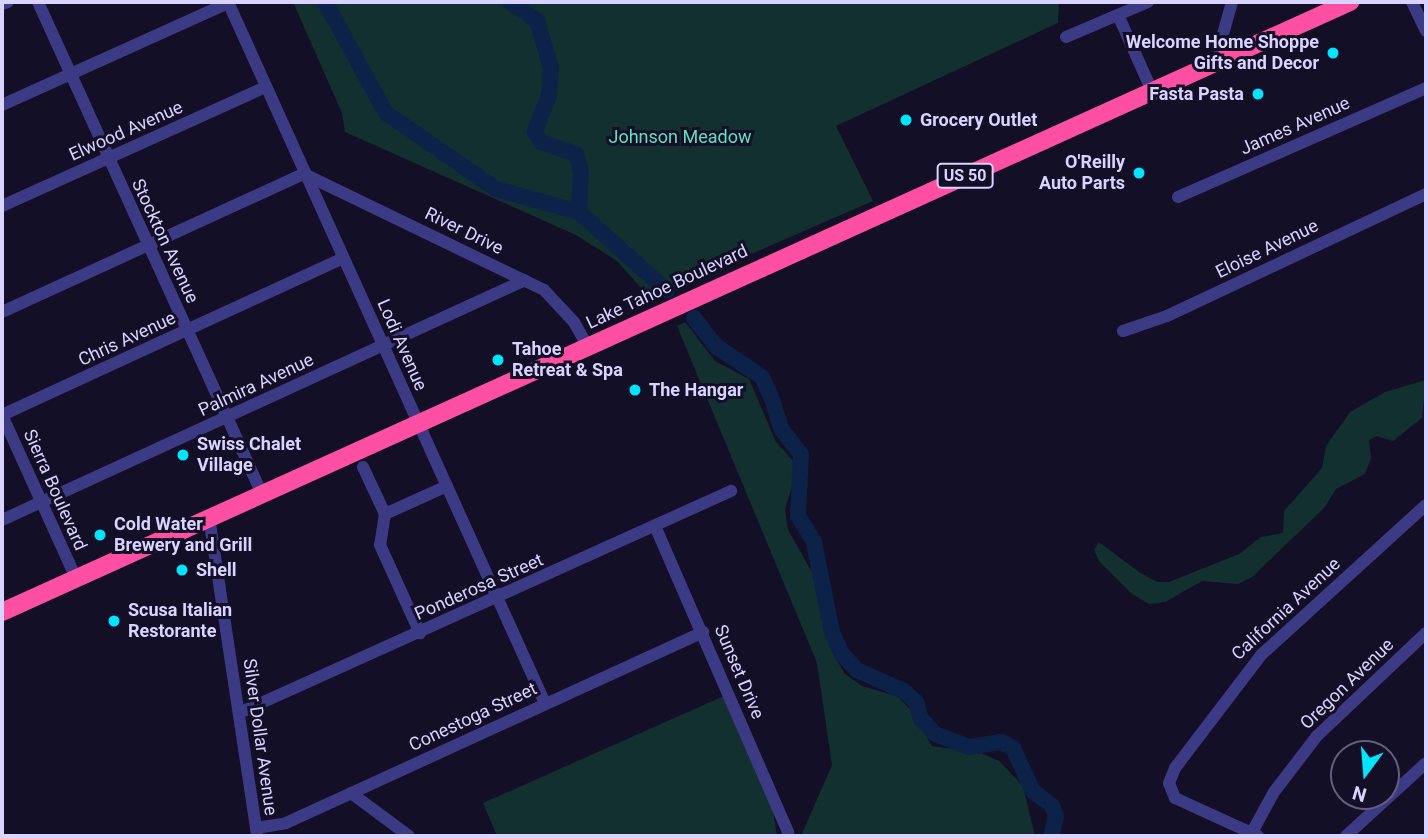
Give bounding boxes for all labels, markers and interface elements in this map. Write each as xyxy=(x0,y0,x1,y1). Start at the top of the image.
place label: Welcome Home Shoppe Gifts and Decor xyxy=(1126,32,1319,74)
marker: Welcome Home Shoppe Gifts and Decor xyxy=(1325,45,1341,61)
place label: Fasta Pasta xyxy=(1149,83,1244,105)
marker: Fasta Pasta xyxy=(1250,86,1266,102)
street label: James Avenue xyxy=(1237,92,1353,160)
street label: Elwood Avenue xyxy=(66,96,186,166)
place label: Grocery Outlet xyxy=(920,109,1037,131)
marker: Grocery Outlet xyxy=(898,112,914,128)
park label: Johnson Meadow xyxy=(608,126,752,148)
place label: O'Reilly Auto Parts xyxy=(1039,152,1125,194)
road number: US 50 xyxy=(935,164,995,188)
marker: O'Reilly Auto Parts xyxy=(1131,165,1147,181)
street label: Stockton Avenue xyxy=(127,176,203,306)
street label: River Drive xyxy=(421,203,507,259)
street label: Eloise Avenue xyxy=(1212,215,1322,283)
street label: Lake Tahoe Boulevard xyxy=(583,240,751,334)
street label: Lodi Avenue xyxy=(372,296,432,394)
street label: Chris Avenue xyxy=(75,307,179,371)
place label: Tahoe Retreat & Spa xyxy=(512,339,623,382)
street label: Palmira Avenue xyxy=(195,349,317,421)
marker: Tahoe Retreat & Spa xyxy=(490,352,506,368)
place label: The Hangar xyxy=(649,379,743,401)
marker: The Hangar xyxy=(627,382,643,398)
street label: Sierra Boulevard xyxy=(19,426,91,554)
place label: Swiss Chalet Village xyxy=(197,434,301,476)
marker: Swiss Chalet Village xyxy=(175,447,191,463)
place label: Cold Water Brewery and Grill xyxy=(114,514,252,556)
marker: Cold Water Brewery and Grill xyxy=(92,527,108,543)
street label: Ponderosa Street xyxy=(411,549,547,625)
street label: California Avenue xyxy=(1227,553,1345,665)
place label: Shell xyxy=(196,559,236,581)
marker: Shell xyxy=(174,562,190,578)
place label: Scusa Italian Restorante xyxy=(128,600,232,642)
marker: Scusa Italian Restorante xyxy=(106,613,122,629)
street label: Sunset Drive xyxy=(709,622,769,722)
street label: Oregon Avenue xyxy=(1296,634,1398,734)
street label: Silver Dollar Avenue xyxy=(238,657,282,817)
street label: Conestoga Street xyxy=(406,678,540,756)
north arrow xyxy=(1330,740,1400,810)
text: N xyxy=(1350,781,1369,807)

